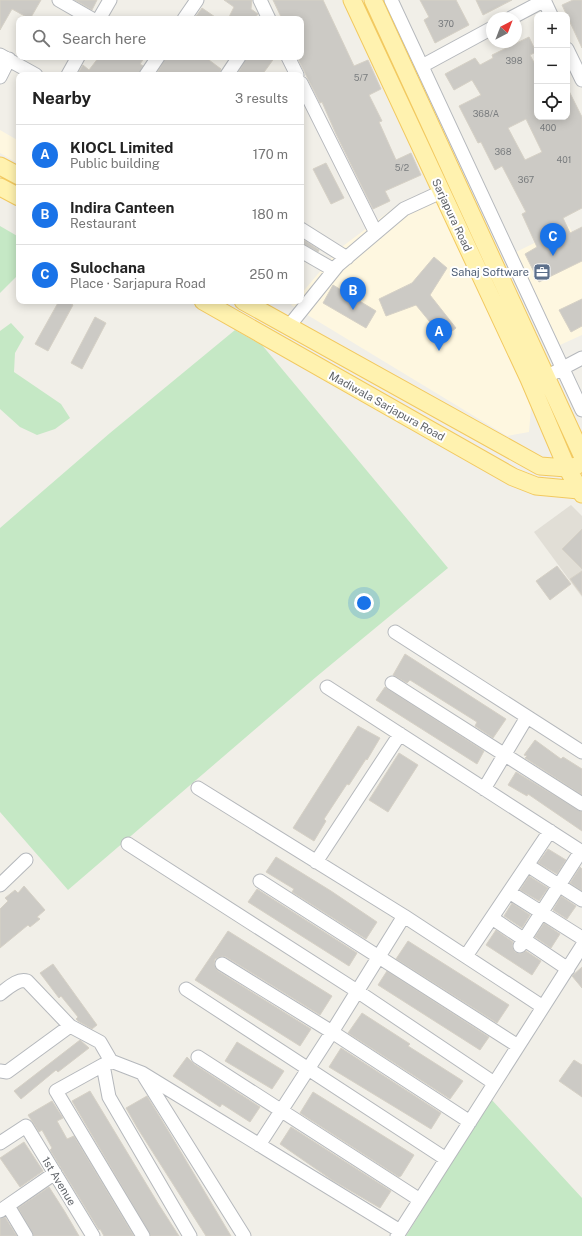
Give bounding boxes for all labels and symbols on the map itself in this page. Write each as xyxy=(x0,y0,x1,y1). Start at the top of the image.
north arrow xyxy=(486,12,522,48)
house number: 370 xyxy=(438,18,455,29)
house number: 398 xyxy=(506,55,523,66)
house number: 5/7 xyxy=(354,72,368,83)
house number: 368/A xyxy=(473,108,500,119)
house number: 400 xyxy=(540,122,557,133)
house number: 368 xyxy=(495,146,512,157)
house number: 401 xyxy=(557,154,571,165)
house number: 5/2 xyxy=(395,162,409,173)
house number: 367 xyxy=(518,174,534,185)
street label: Sarjapura Road xyxy=(430,177,474,253)
pin: C xyxy=(540,223,566,256)
office icon: Sahaj Software xyxy=(532,262,552,282)
place label: Sahaj Software xyxy=(451,266,529,278)
pin: B xyxy=(340,277,366,310)
pin: A xyxy=(426,318,452,351)
street label: Madiwala Sarjapura Road xyxy=(327,369,447,443)
your location xyxy=(354,593,374,613)
street label: 1st Avenue xyxy=(40,1154,78,1208)

